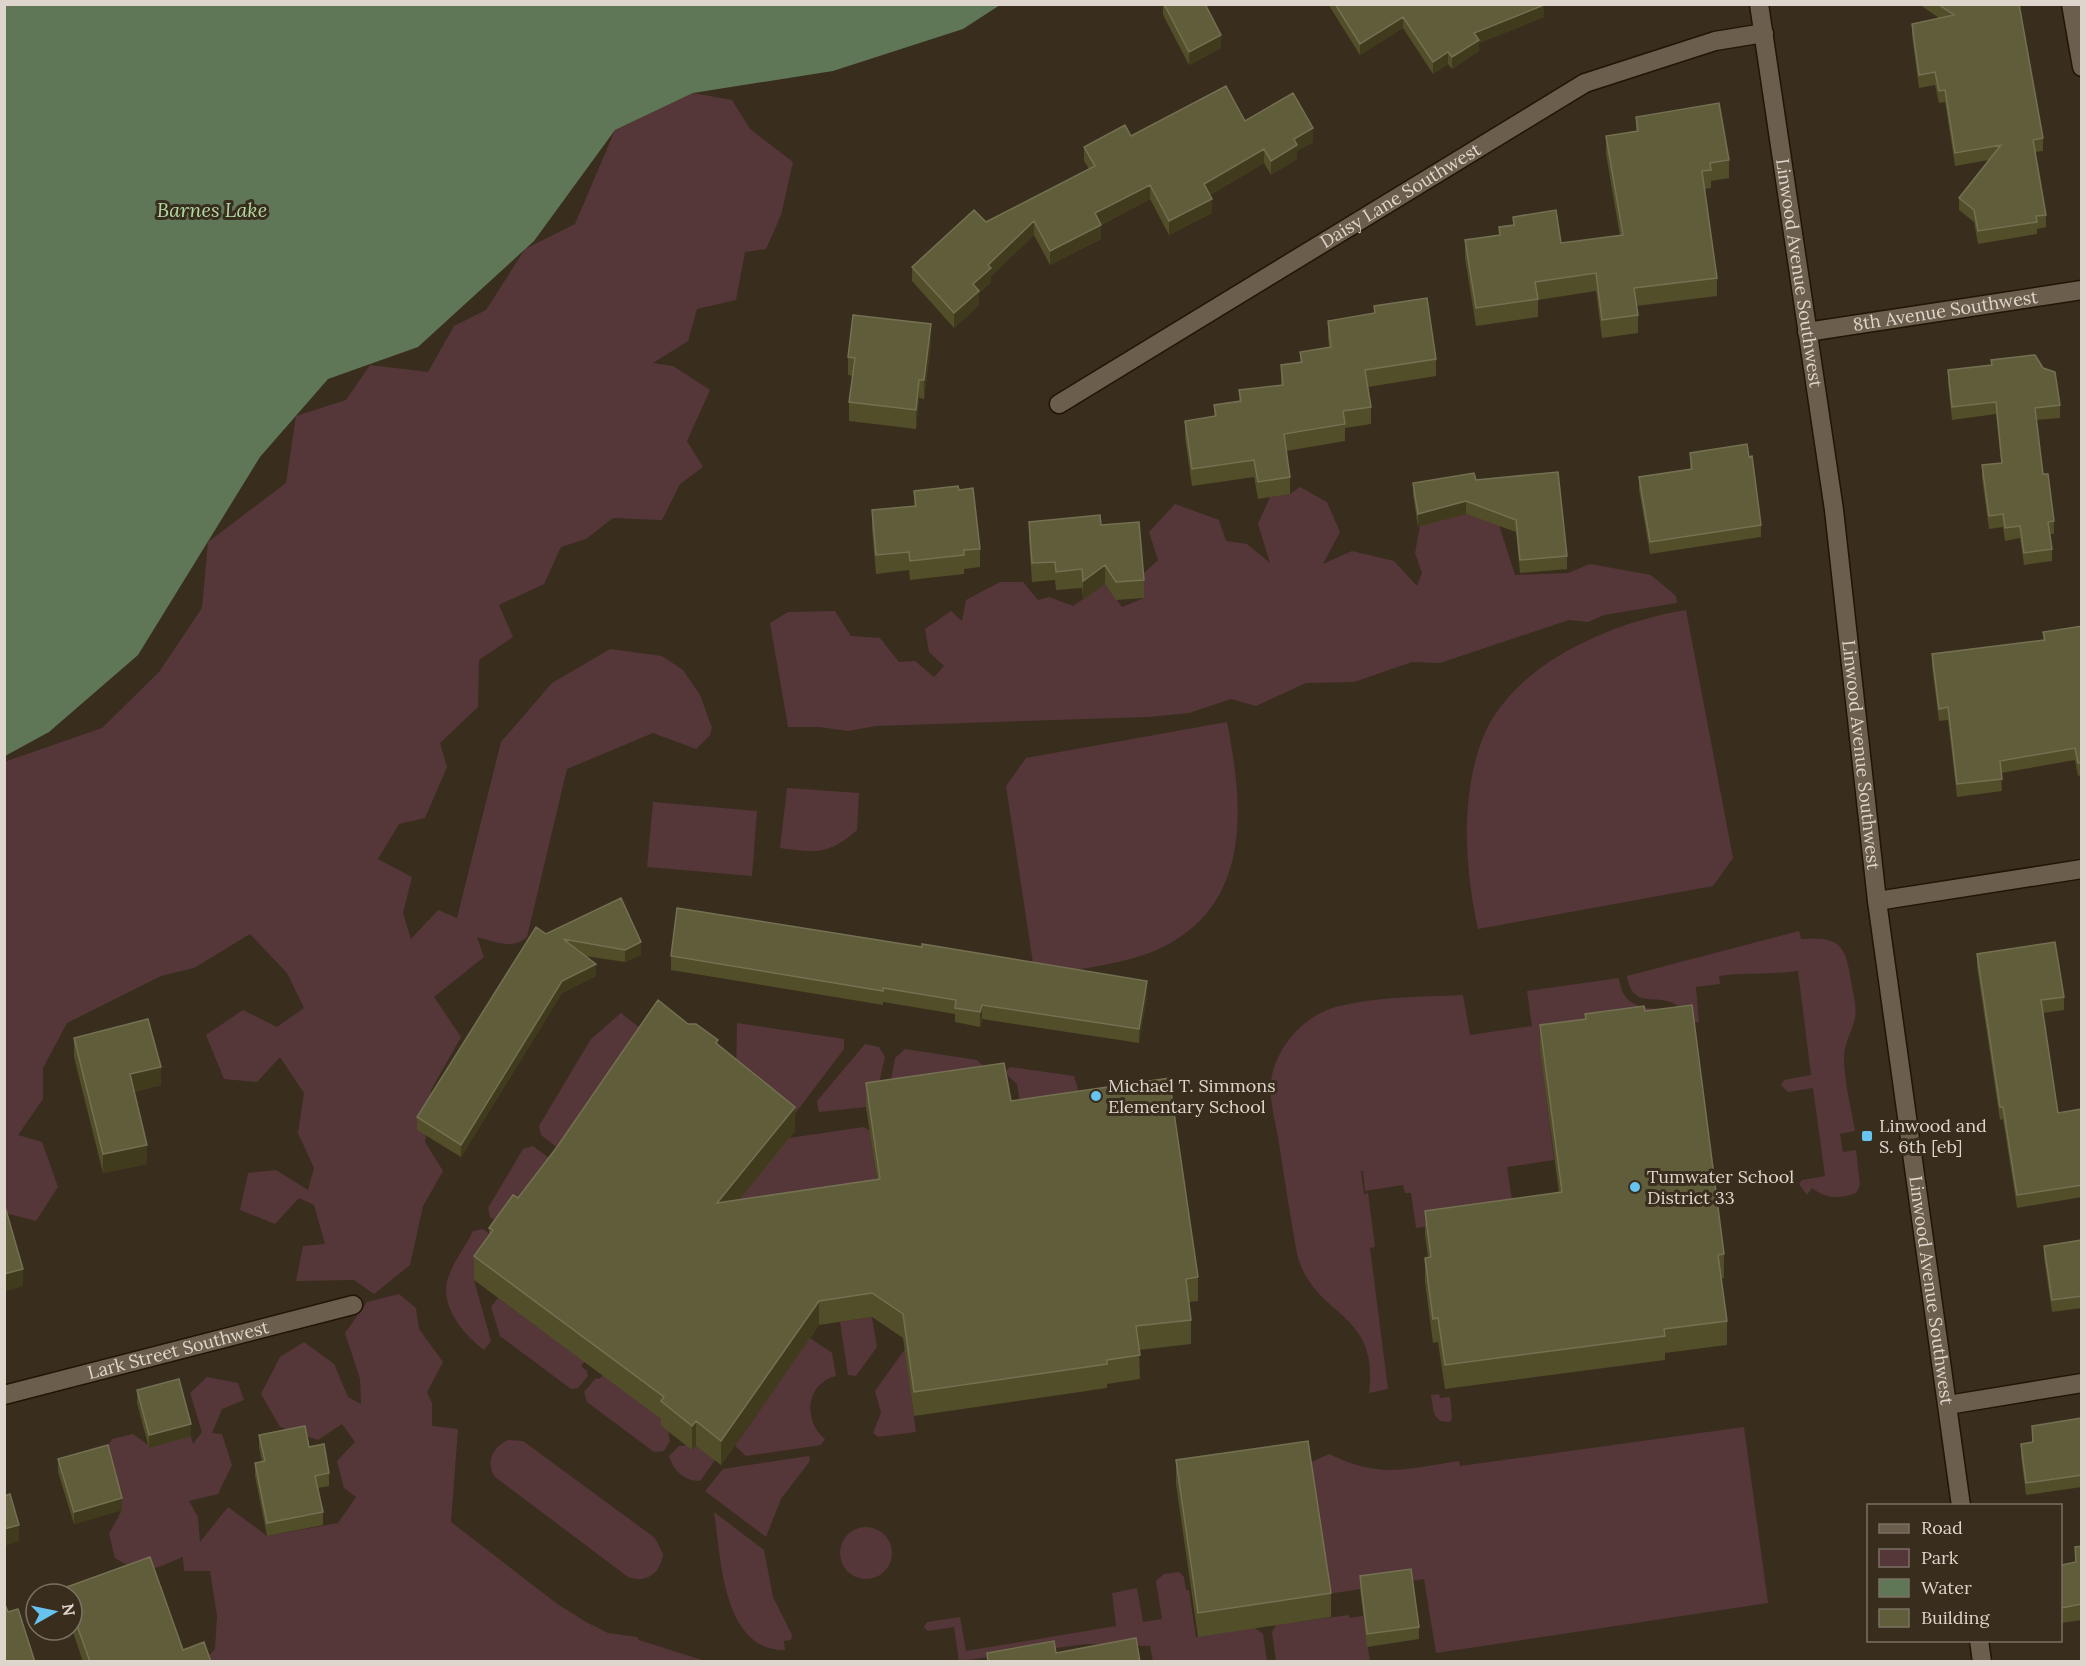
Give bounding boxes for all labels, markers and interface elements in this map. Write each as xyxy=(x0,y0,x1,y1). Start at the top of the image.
street label: Daisy Lane Southwest xyxy=(1316,137,1485,253)
street label: Linwood Avenue Southwest xyxy=(1771,157,1828,389)
water label: Barnes Lake xyxy=(157,197,267,222)
street label: 8th Avenue Southwest xyxy=(1851,285,2039,336)
street label: Linwood Avenue Southwest xyxy=(1837,639,1886,871)
place label: Michael T. Simmons Elementary School xyxy=(1108,1074,1276,1118)
marker: Michael T. Simmons Elementary School xyxy=(1089,1089,1103,1103)
place label: Linwood and S. 6th [eb] xyxy=(1879,1114,1987,1158)
marker: Linwood and S. 6th [eb] xyxy=(1860,1129,1874,1143)
place label: Tumwater School District 33 xyxy=(1647,1165,1794,1209)
street label: Linwood Avenue Southwest xyxy=(1904,1174,1959,1406)
marker: Tumwater School District 33 xyxy=(1628,1180,1642,1194)
street label: Lark Street Southwest xyxy=(85,1315,271,1384)
legend xyxy=(1867,1504,2062,1642)
text: Road xyxy=(1921,1516,1963,1539)
text: Park xyxy=(1921,1546,1959,1569)
text: Water xyxy=(1921,1576,1972,1599)
north arrow xyxy=(24,1582,84,1642)
text: N xyxy=(58,1602,80,1617)
text: Building xyxy=(1921,1606,1991,1629)

